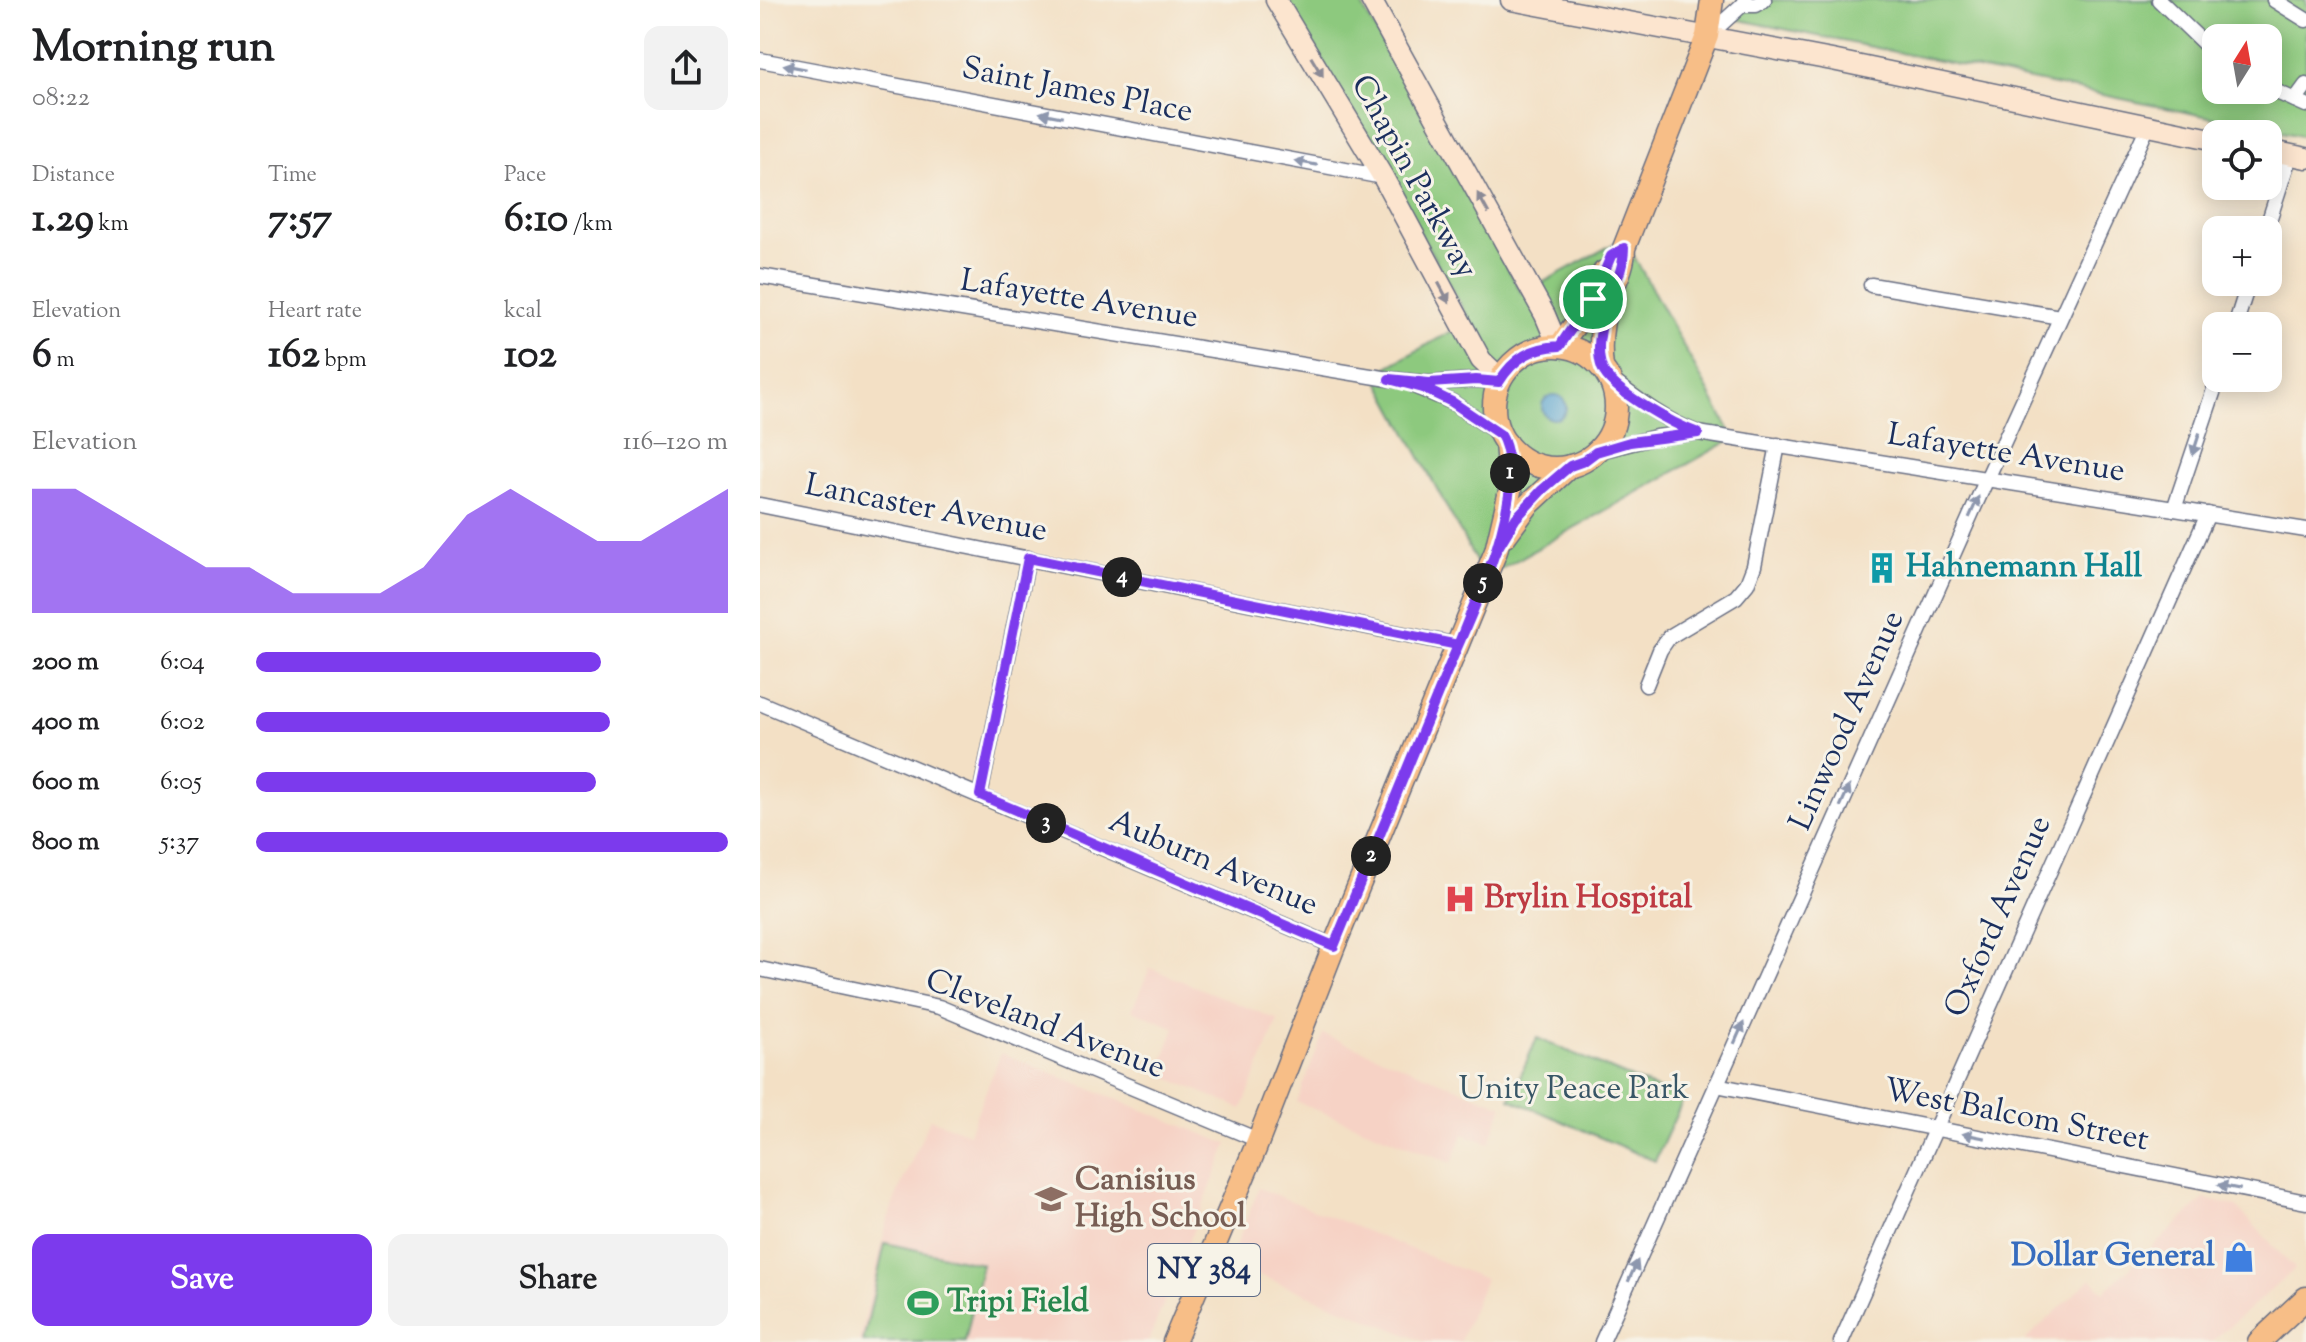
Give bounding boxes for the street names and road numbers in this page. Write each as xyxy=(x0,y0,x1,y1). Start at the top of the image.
street label: Saint James Place xyxy=(958,46,1196,136)
street label: Chapin Parkway xyxy=(1338,67,1488,287)
street label: Lafayette Avenue xyxy=(957,259,1201,341)
street label: Lafayette Avenue xyxy=(1884,413,2128,495)
street label: Lancaster Avenue xyxy=(801,463,1051,555)
street label: Linwood Avenue xyxy=(1779,604,1917,838)
street label: Auburn Avenue xyxy=(1101,799,1325,929)
street label: Oxford Avenue xyxy=(1934,809,2064,1025)
street label: Cleveland Avenue xyxy=(918,958,1172,1092)
street label: West Balcom Street xyxy=(1880,1068,2152,1164)
road number: NY 384 xyxy=(1148,1244,1260,1296)

